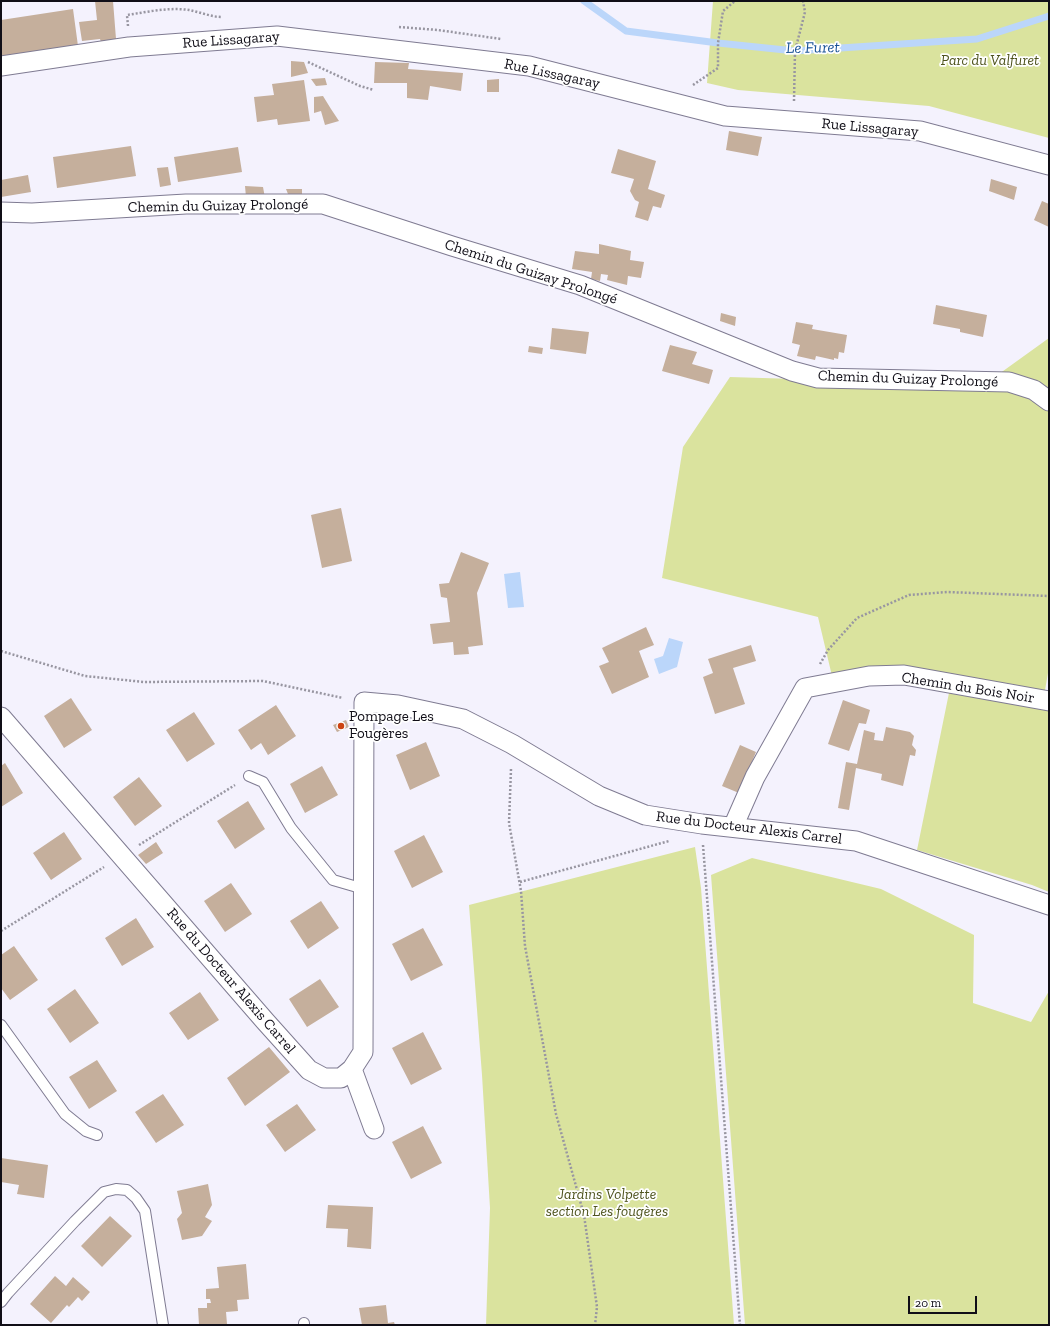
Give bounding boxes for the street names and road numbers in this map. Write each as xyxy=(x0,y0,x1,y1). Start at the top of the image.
street label: Rue Lissagaray xyxy=(182,28,280,52)
street label: Rue Lissagaray xyxy=(503,55,601,93)
street label: Rue Lissagaray xyxy=(821,115,919,141)
street label: Chemin du Guizay Prolongé xyxy=(128,195,308,217)
street label: Chemin du Guizay Prolongé xyxy=(442,236,620,308)
street label: Chemin du Guizay Prolongé xyxy=(818,367,998,391)
street label: Chemin du Bois Noir xyxy=(900,669,1036,707)
street label: Rue du Docteur Alexis Carrel xyxy=(655,808,843,848)
street label: Rue du Docteur Alexis Carrel xyxy=(163,904,299,1058)

